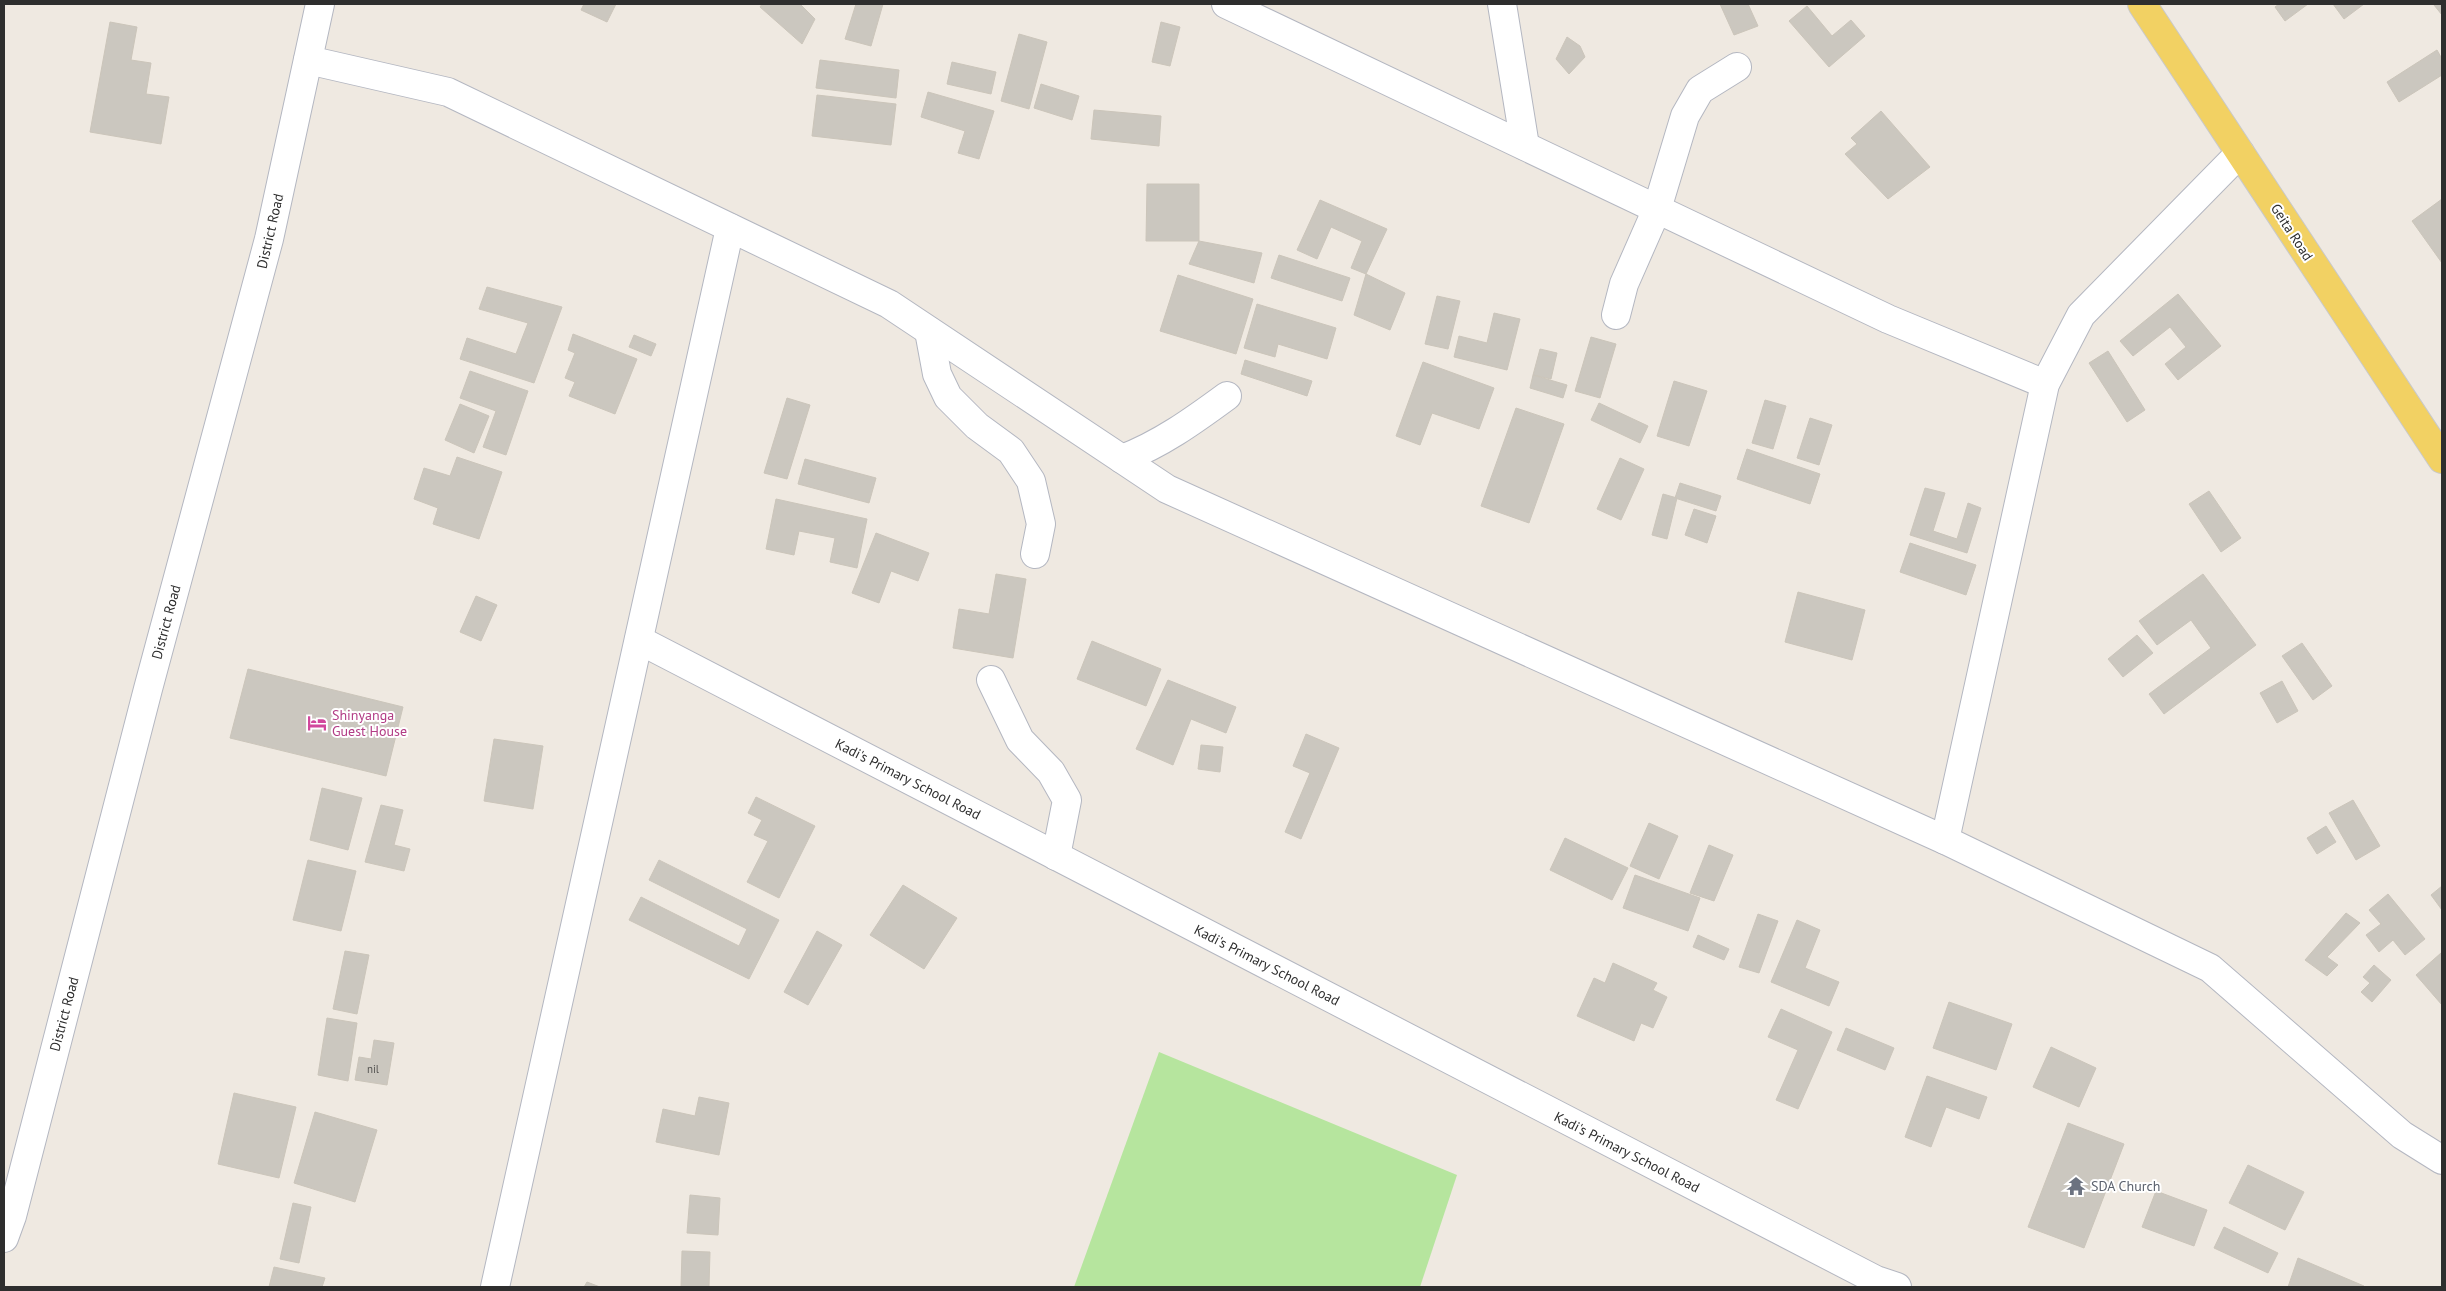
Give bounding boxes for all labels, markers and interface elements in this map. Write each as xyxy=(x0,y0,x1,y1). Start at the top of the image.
street label: District Road xyxy=(253,192,287,270)
street label: Geita Road xyxy=(2267,200,2317,264)
street label: District Road xyxy=(147,583,185,661)
place label: Shinyanga Guest House xyxy=(332,706,407,740)
hotel icon: Shinyanga Guest House xyxy=(306,712,328,734)
street label: Kadi's Primary School Road xyxy=(832,734,984,824)
street label: Kadi's Primary School Road xyxy=(1191,920,1343,1010)
street label: District Road xyxy=(45,975,83,1053)
house number: nil xyxy=(367,1062,380,1076)
street label: Kadi's Primary School Road xyxy=(1551,1107,1703,1197)
temple icon: SDA Church xyxy=(2065,1175,2087,1197)
place label: SDA Church xyxy=(2091,1177,2161,1195)

